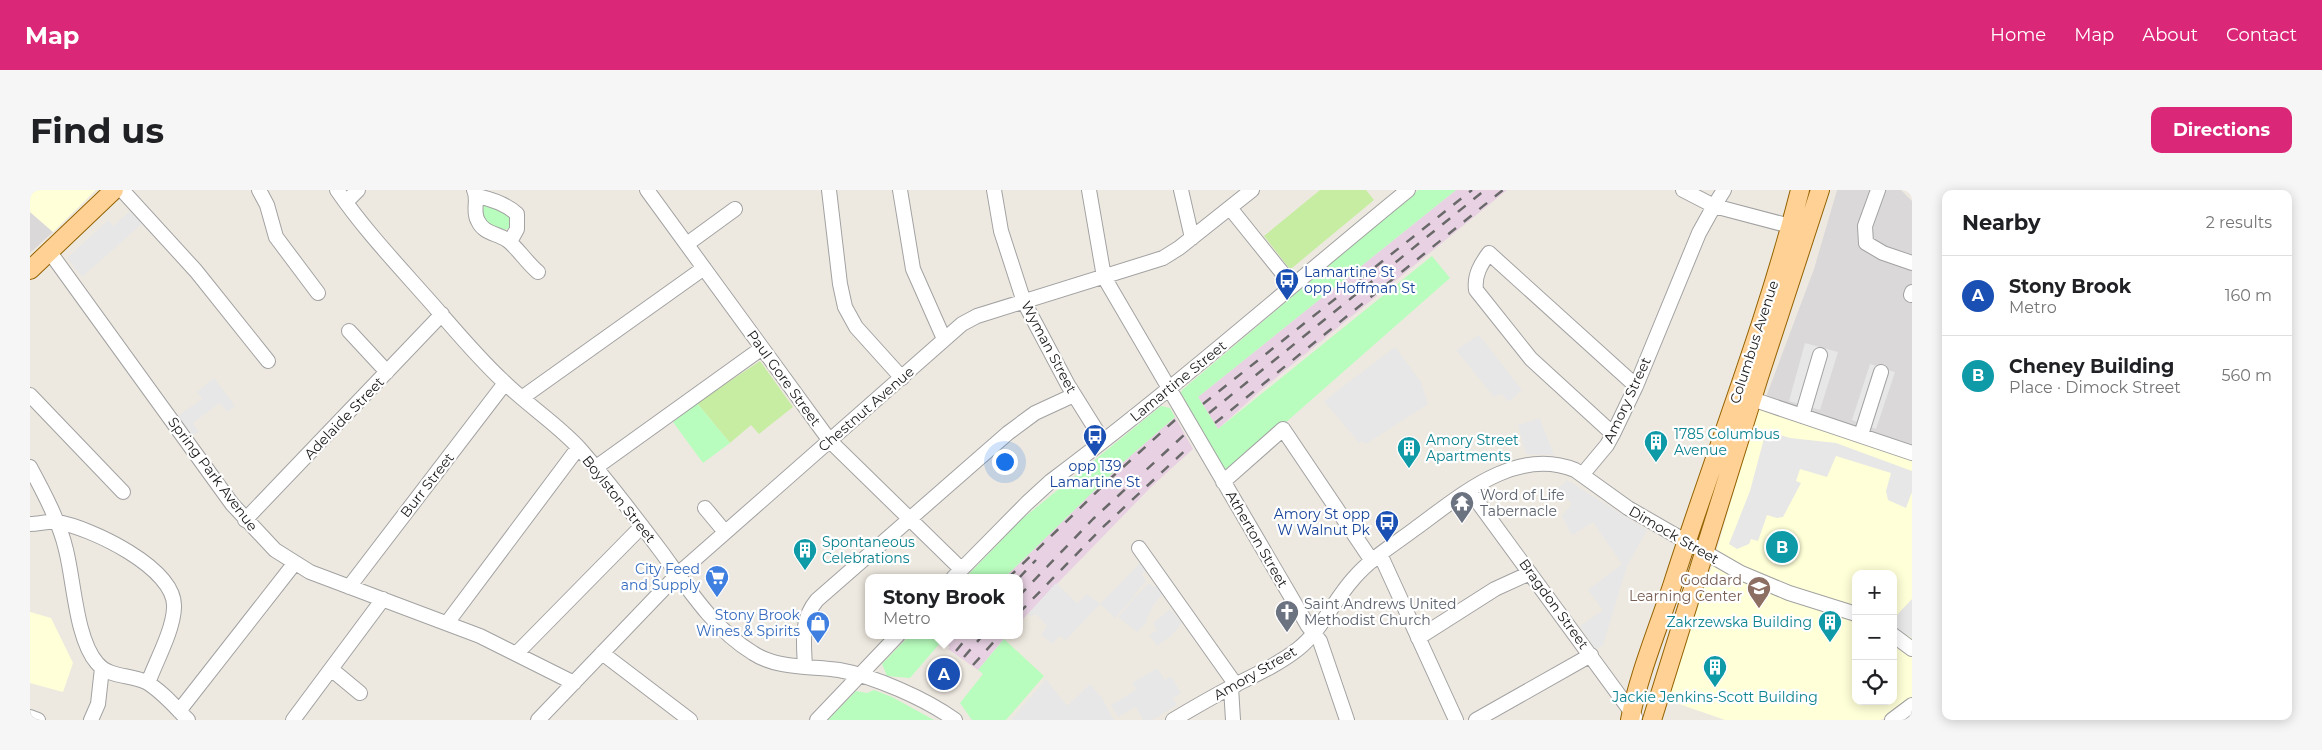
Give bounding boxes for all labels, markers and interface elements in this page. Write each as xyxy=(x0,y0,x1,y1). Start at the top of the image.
text: Map xyxy=(25,21,79,50)
text: Home xyxy=(1990,24,2046,46)
text: Map xyxy=(2074,24,2114,46)
text: About xyxy=(2142,24,2198,46)
text: Contact xyxy=(2226,24,2297,46)
button: Directions xyxy=(2151,107,2292,153)
text: Find us xyxy=(30,109,164,152)
text: Nearby xyxy=(1962,210,2041,235)
text: 2 results xyxy=(2206,213,2272,232)
place label: Lamartine St opp Hoffman St xyxy=(1304,263,1416,297)
bus stop icon: Lamartine St opp Hoffman St xyxy=(1274,267,1300,301)
text: Stony Brook xyxy=(2009,275,2131,298)
street label: Columbus Avenue xyxy=(1726,278,1782,406)
text: A xyxy=(1972,286,1984,305)
text: 160 m xyxy=(2225,286,2272,305)
street label: Wyman Street xyxy=(1017,298,1081,396)
text: Metro xyxy=(2009,298,2057,317)
street label: Paul Gore Street xyxy=(743,326,825,430)
street label: Lamartine Street xyxy=(1126,336,1230,425)
street label: Amory Street xyxy=(1599,354,1655,446)
text: Cheney Building xyxy=(2009,355,2174,378)
street label: Chestnut Avenue xyxy=(814,362,918,456)
text: B xyxy=(1972,366,1984,385)
text: 560 m xyxy=(2221,366,2272,385)
street label: Adelaide Street xyxy=(300,373,388,463)
text: Place · Dimock Street xyxy=(2009,378,2181,397)
street label: Spring Park Avenue xyxy=(164,413,262,535)
bus stop icon: opp 139 Lamartine St xyxy=(1082,423,1108,457)
place label: 1785 Columbus Avenue xyxy=(1674,425,1780,459)
building icon: 1785 Columbus Avenue xyxy=(1643,429,1669,463)
place label: Amory Street Apartments xyxy=(1426,431,1519,465)
building icon: Amory Street Apartments xyxy=(1396,435,1422,469)
street label: Burr Street xyxy=(396,449,458,521)
your location xyxy=(992,449,1018,475)
street label: Boylston Street xyxy=(578,452,660,546)
place label: opp 139 Lamartine St xyxy=(1050,457,1141,491)
place label: Word of Life Tabernacle xyxy=(1480,486,1564,520)
street label: Atherton Street xyxy=(1222,487,1292,591)
temple icon: Word of Life Tabernacle xyxy=(1449,490,1475,524)
street label: Dimock Street xyxy=(1626,502,1723,568)
place label: Amory St opp W Walnut Pk xyxy=(1274,505,1371,539)
bus stop icon: Amory St opp W Walnut Pk xyxy=(1374,509,1400,543)
pin: B xyxy=(1766,528,1798,566)
place label: Spontaneous Celebrations xyxy=(822,533,915,567)
building icon: Spontaneous Celebrations xyxy=(792,537,818,571)
street label: Bragdon Street xyxy=(1515,555,1593,653)
place label: City Feed and Supply xyxy=(621,560,700,594)
supermarket icon: City Feed and Supply xyxy=(704,564,730,598)
map controls xyxy=(1852,570,1897,705)
button: + xyxy=(1852,570,1897,615)
place label: Goddard Learning Center xyxy=(1629,571,1742,605)
popup xyxy=(865,574,1023,639)
school or university icon: Goddard Learning Center xyxy=(1746,575,1772,609)
text: Stony Brook xyxy=(883,586,1005,609)
place label: Saint Andrews United Methodist Church xyxy=(1304,595,1456,629)
church icon: Saint Andrews United Methodist Church xyxy=(1274,599,1300,633)
place label: Stony Brook Wines & Spirits xyxy=(696,606,801,640)
text: Metro xyxy=(883,609,931,628)
building icon: Zakrzewska Building xyxy=(1817,609,1843,643)
shop icon: Stony Brook Wines & Spirits xyxy=(805,610,831,644)
place label: Zakrzewska Building xyxy=(1666,613,1812,631)
button: − xyxy=(1852,615,1897,660)
street label: Amory Street xyxy=(1210,642,1300,704)
building icon: Jackie Jenkins-Scott Building xyxy=(1702,654,1728,688)
pin: A xyxy=(928,655,960,693)
button: locate xyxy=(1852,660,1897,705)
place label: Jackie Jenkins-Scott Building xyxy=(1611,688,1818,706)

